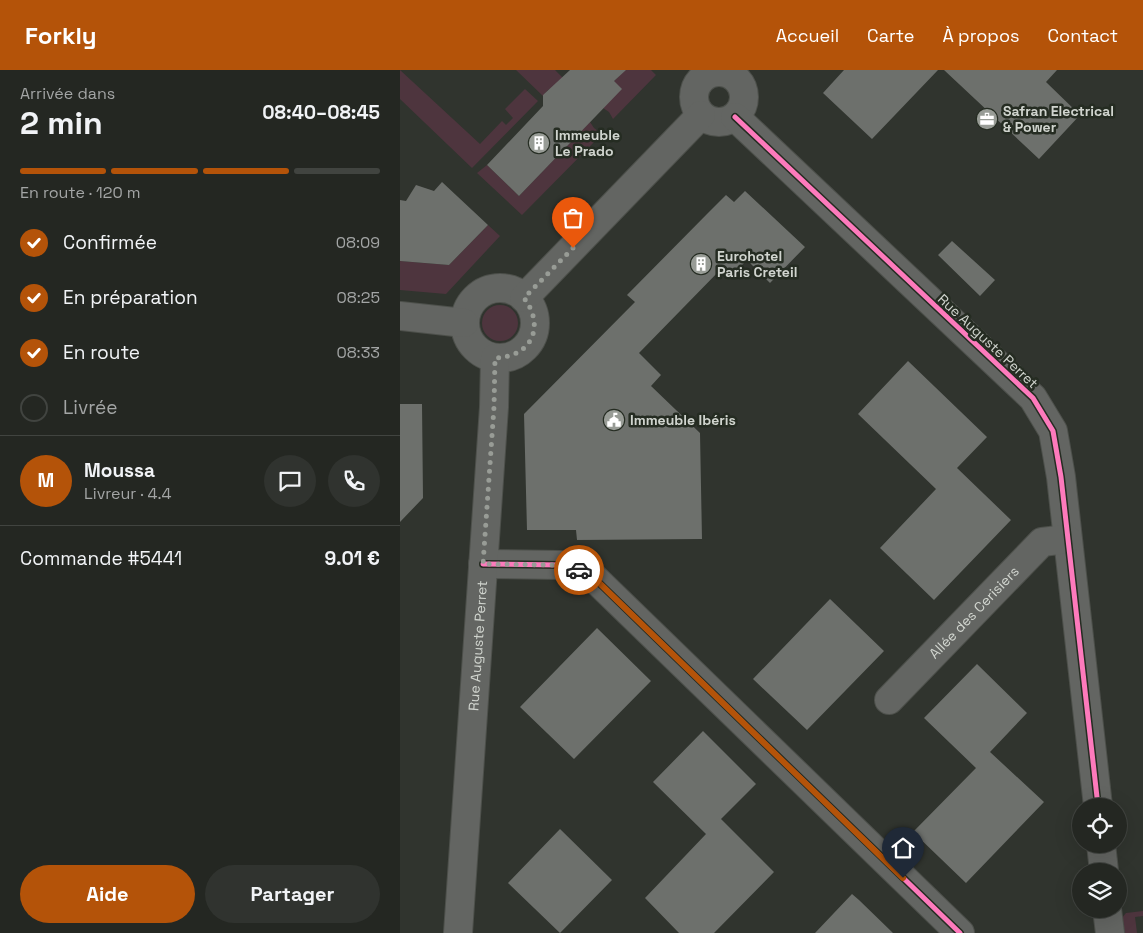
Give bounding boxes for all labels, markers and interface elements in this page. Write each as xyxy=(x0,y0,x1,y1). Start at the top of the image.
text: Forkly xyxy=(25,20,97,51)
text: Accueil xyxy=(776,24,839,47)
text: Carte xyxy=(867,24,914,47)
text: À propos xyxy=(942,24,1020,47)
text: Contact xyxy=(1048,24,1118,47)
text: Arrivée dans xyxy=(20,83,115,104)
text: 08:40–08:45 xyxy=(262,100,380,125)
place label: Safran Electrical & Power xyxy=(1003,102,1114,136)
text: 2 min xyxy=(20,103,103,143)
office icon: Safran Electrical & Power xyxy=(975,107,999,131)
place label: Immeuble Le Prado xyxy=(555,126,620,160)
building icon: Immeuble Le Prado xyxy=(527,131,551,155)
text: En route · 120 m xyxy=(20,182,141,203)
pin xyxy=(552,197,594,248)
icon: bag xyxy=(559,204,587,232)
icon: check xyxy=(20,229,48,257)
text: Confirmée xyxy=(63,230,157,255)
text: 08:09 xyxy=(336,232,380,253)
place label: Eurohotel Paris Creteil xyxy=(717,247,797,281)
building icon: Eurohotel Paris Creteil xyxy=(689,252,713,276)
icon: check xyxy=(20,284,48,312)
text: En préparation xyxy=(63,285,198,310)
text: 08:25 xyxy=(336,287,380,308)
street label: Rue Auguste Perret xyxy=(934,290,1042,392)
icon: check xyxy=(20,339,48,367)
text: En route xyxy=(63,340,140,365)
text: 08:33 xyxy=(336,342,380,363)
text: Livrée xyxy=(63,395,118,420)
public building icon: Immeuble Ibéris xyxy=(602,408,626,432)
place label: Immeuble Ibéris xyxy=(630,411,736,429)
button: chat xyxy=(264,455,316,507)
button: phone xyxy=(328,455,380,507)
text: Moussa xyxy=(84,458,155,483)
text: M xyxy=(38,468,54,493)
text: Livreur · 4.4 xyxy=(84,483,172,504)
courier xyxy=(554,545,604,595)
text: Commande #5441 xyxy=(20,546,182,571)
text: 9.01 € xyxy=(324,546,380,571)
icon: car xyxy=(565,556,593,584)
street label: Allée des Cerisiers xyxy=(925,562,1023,662)
street label: Rue Auguste Perret xyxy=(464,580,491,711)
map controls xyxy=(1072,798,1127,918)
button: locate xyxy=(1072,798,1127,853)
pin xyxy=(882,827,924,878)
icon: home xyxy=(889,834,917,862)
button: layers xyxy=(1072,863,1127,918)
button: Aide xyxy=(20,865,195,923)
button: Partager xyxy=(205,865,380,923)

